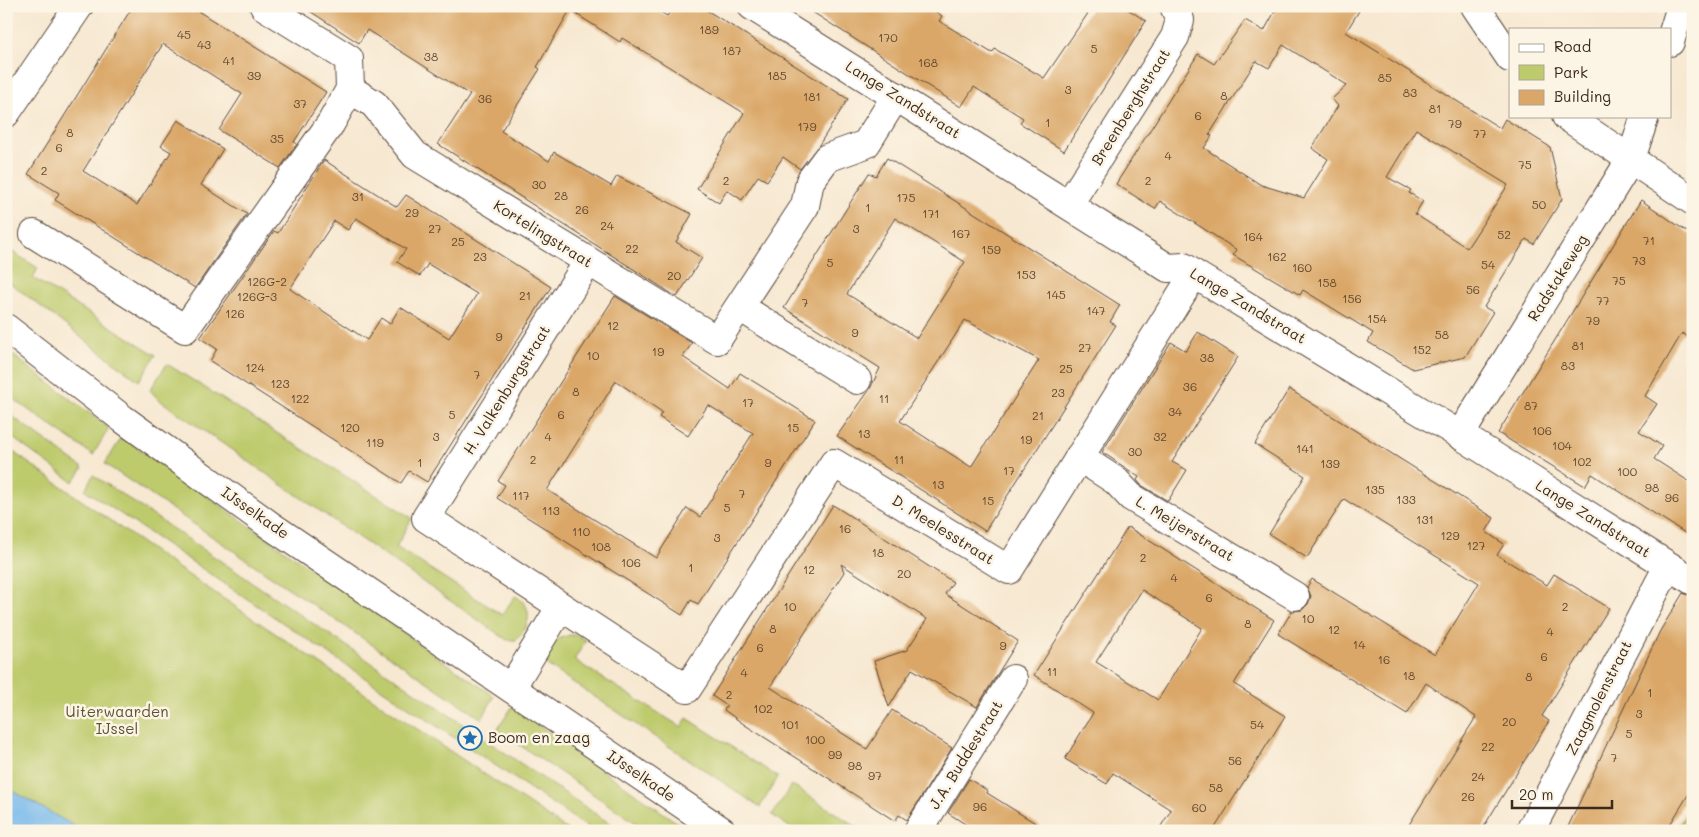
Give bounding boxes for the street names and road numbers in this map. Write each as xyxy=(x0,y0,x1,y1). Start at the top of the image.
street label: Breenberghstraat xyxy=(1086,44,1174,169)
street label: Lange Zandstraat xyxy=(842,56,965,143)
street label: Kortelingstraat xyxy=(490,195,597,272)
street label: Radstakeweg xyxy=(1523,230,1592,325)
street label: Lange Zandstraat xyxy=(1187,262,1310,348)
street label: H. Valkenburgstraat xyxy=(458,321,554,458)
street label: Lange Zandstraat xyxy=(1532,475,1655,562)
street label: IJsselkade xyxy=(218,481,293,543)
street label: D. Meelesstraat xyxy=(889,490,998,569)
street label: L. Meijerstraat xyxy=(1133,491,1238,565)
street label: Zaagmolenstraat xyxy=(1561,637,1636,758)
street label: J.A. Buddestraat xyxy=(924,696,1007,813)
street label: IJsselkade xyxy=(603,745,680,805)

